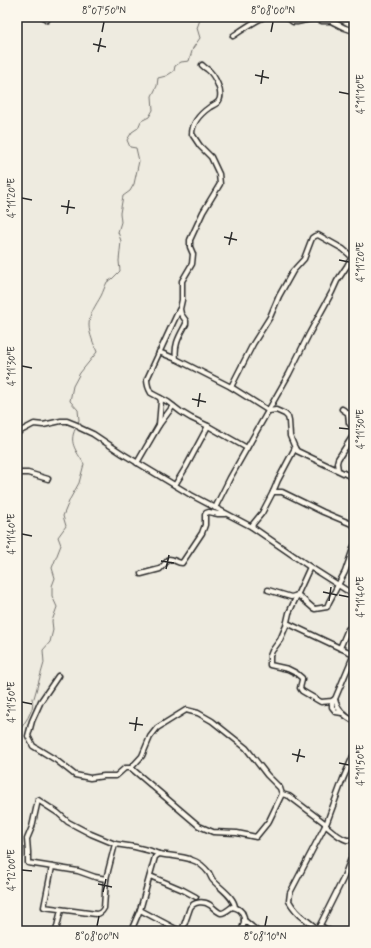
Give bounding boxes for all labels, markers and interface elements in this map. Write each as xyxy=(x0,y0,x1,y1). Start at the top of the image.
text: 8°07'50"N xyxy=(82,4,126,18)
text: 8°08'00"N xyxy=(251,4,295,18)
text: 4°11'10"E xyxy=(354,74,368,114)
text: 4°11'20"E xyxy=(5,178,19,218)
text: 4°11'20"E xyxy=(354,242,368,282)
text: 4°11'30"E xyxy=(5,346,19,386)
text: 4°11'30"E xyxy=(354,409,368,449)
text: 4°11'40"E xyxy=(5,513,19,555)
text: 4°11'40"E xyxy=(354,576,368,618)
text: 4°11'50"E xyxy=(5,681,19,723)
text: 4°11'50"E xyxy=(354,744,368,786)
text: 4°12'00"E xyxy=(5,849,19,891)
text: 8°08'00"N xyxy=(75,930,119,944)
text: 8°08'10"N xyxy=(244,930,287,944)

